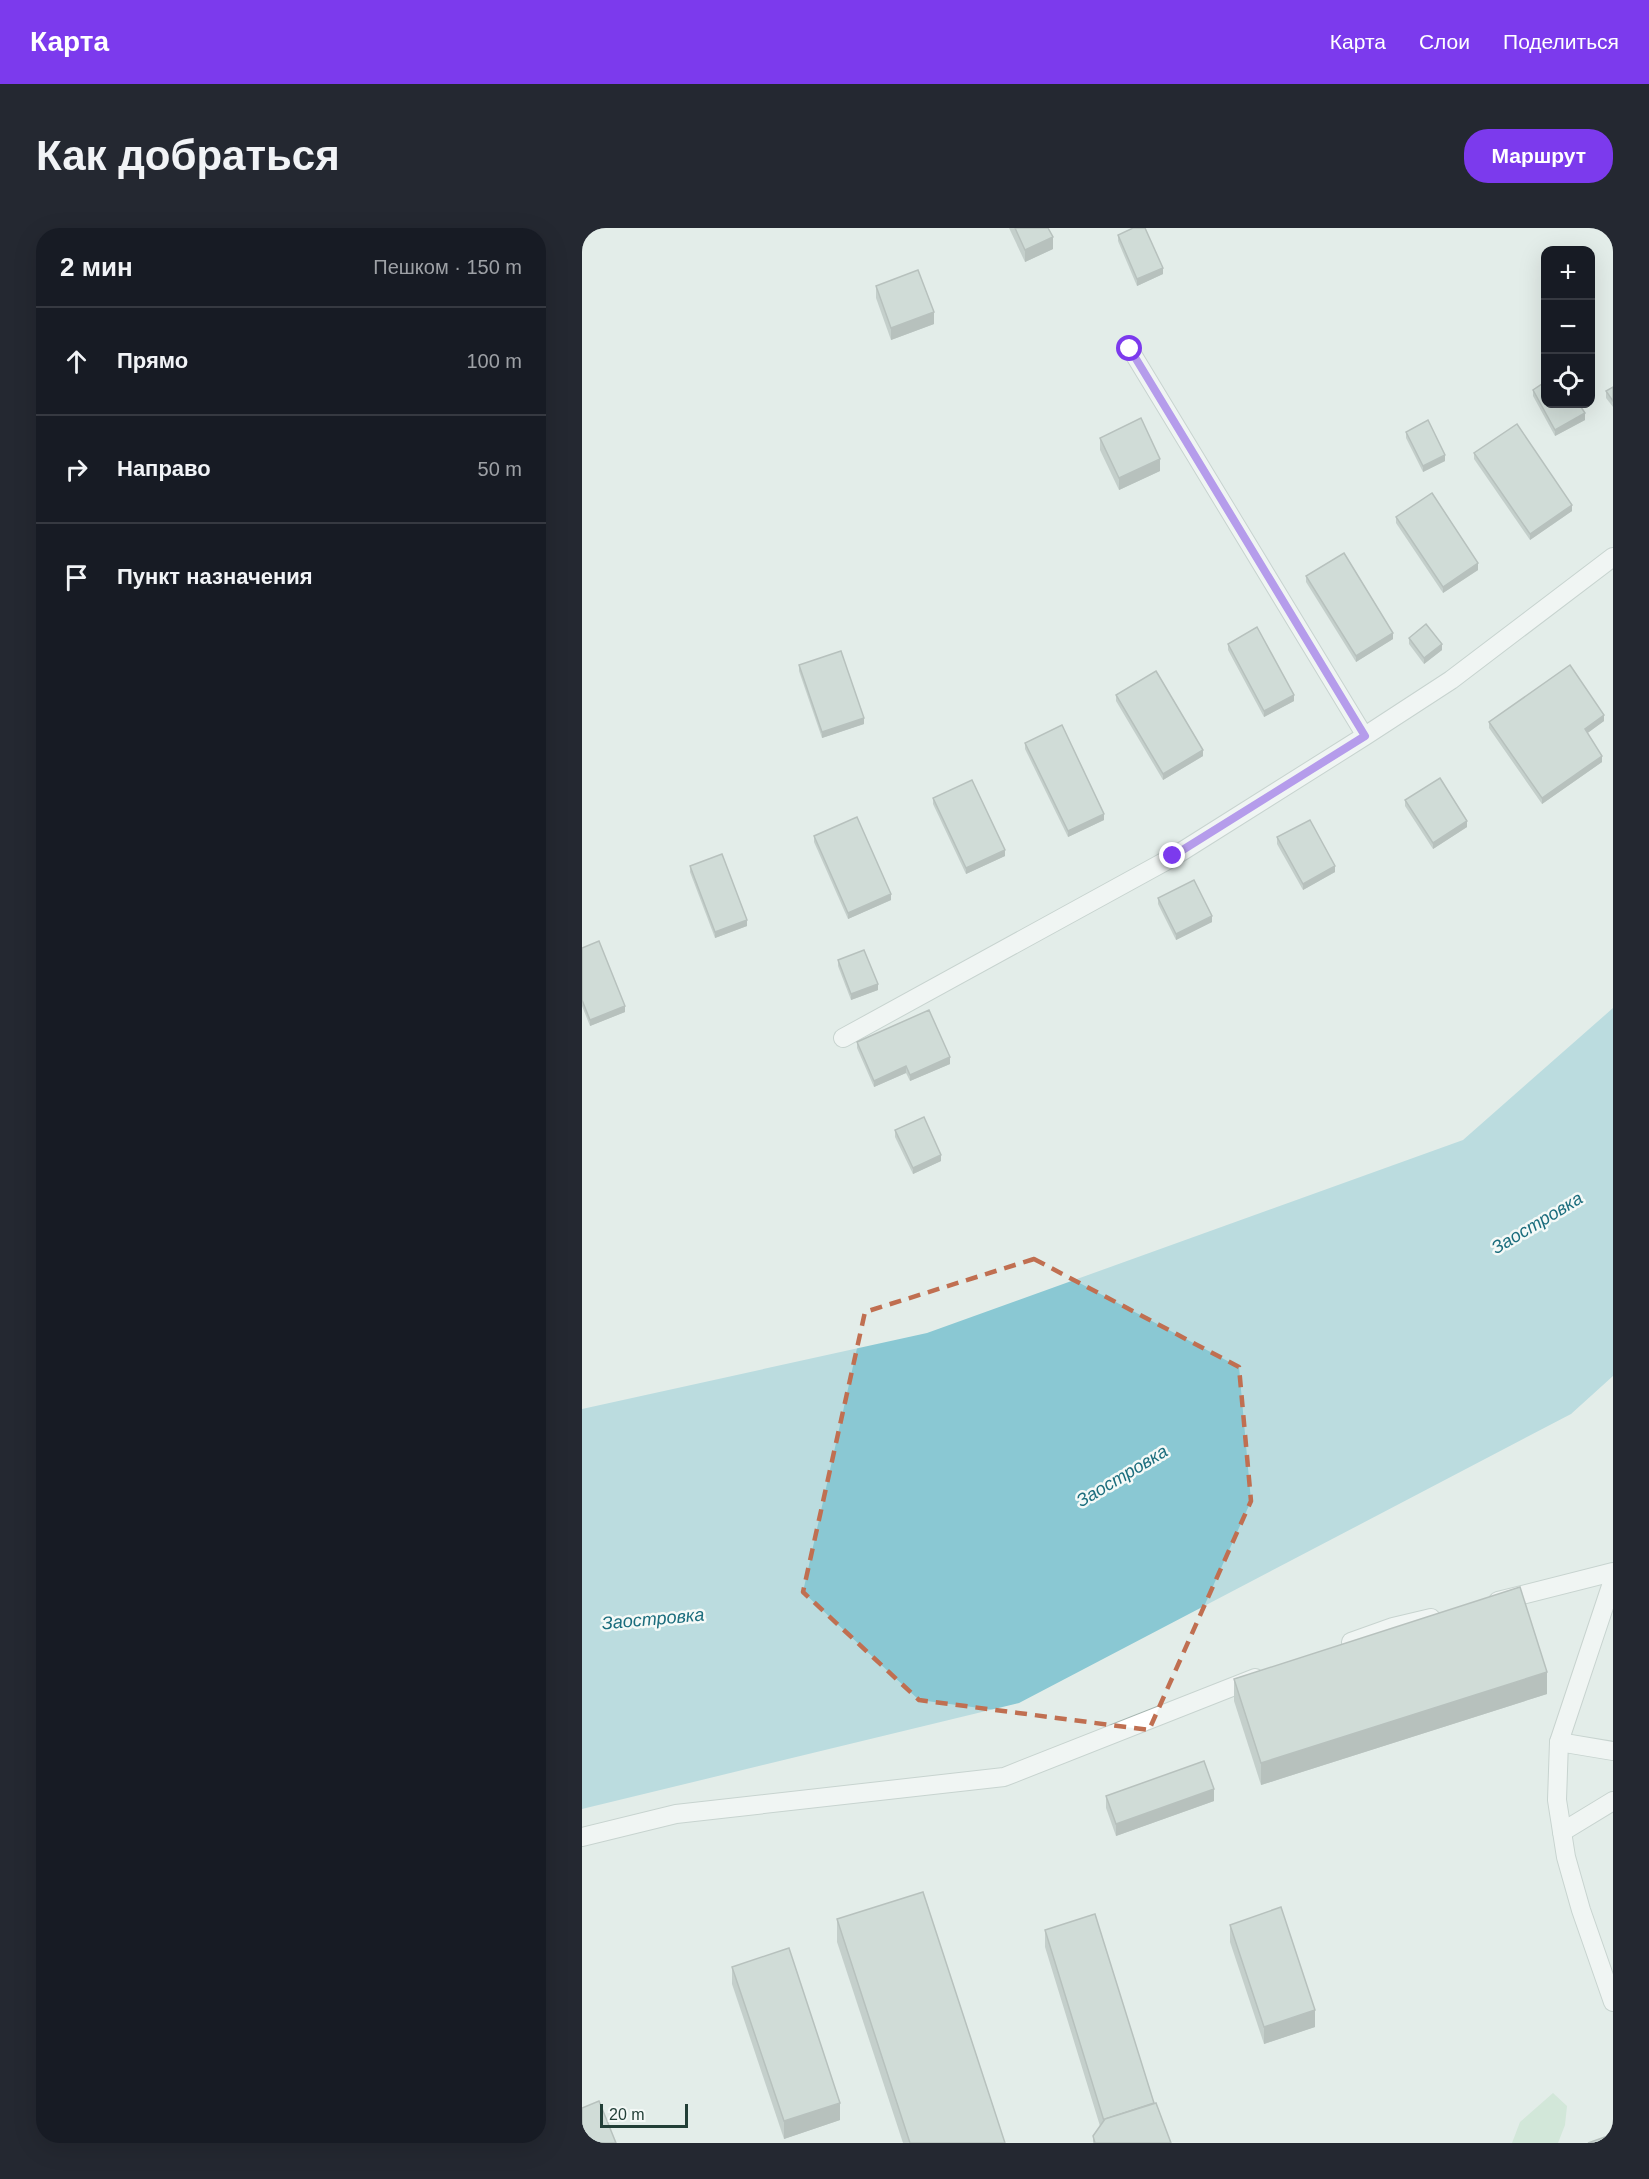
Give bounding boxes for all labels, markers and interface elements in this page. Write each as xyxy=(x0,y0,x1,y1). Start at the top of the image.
text: Карта xyxy=(30,26,109,57)
text: Карта xyxy=(1330,30,1386,53)
text: Слои xyxy=(1419,30,1470,53)
text: Поделиться xyxy=(1503,30,1619,53)
button: Маршрут xyxy=(1464,129,1613,183)
text: Как добраться xyxy=(36,132,340,179)
map controls xyxy=(1541,246,1595,408)
button: + xyxy=(1541,246,1595,300)
text: 2 мин xyxy=(60,252,133,282)
text: Пешком · 150 m xyxy=(373,256,522,278)
button: − xyxy=(1541,300,1595,354)
route start xyxy=(1116,335,1142,361)
icon: ahead xyxy=(60,345,93,378)
text: Прямо xyxy=(117,348,188,373)
text: 100 m xyxy=(466,350,522,372)
button: locate xyxy=(1541,354,1595,408)
icon: right xyxy=(60,453,93,486)
text: Направо xyxy=(117,456,211,481)
text: 50 m xyxy=(478,458,522,480)
icon: arrive xyxy=(60,561,93,594)
text: Пункт назначения xyxy=(117,564,313,589)
route end xyxy=(1159,842,1185,868)
water label: Заостровка xyxy=(1488,1188,1586,1258)
water label: Заостровка xyxy=(1073,1441,1171,1511)
water label: Заостровка xyxy=(601,1605,705,1633)
scale bar xyxy=(600,2101,688,2128)
text: 20 m xyxy=(609,2106,645,2123)

